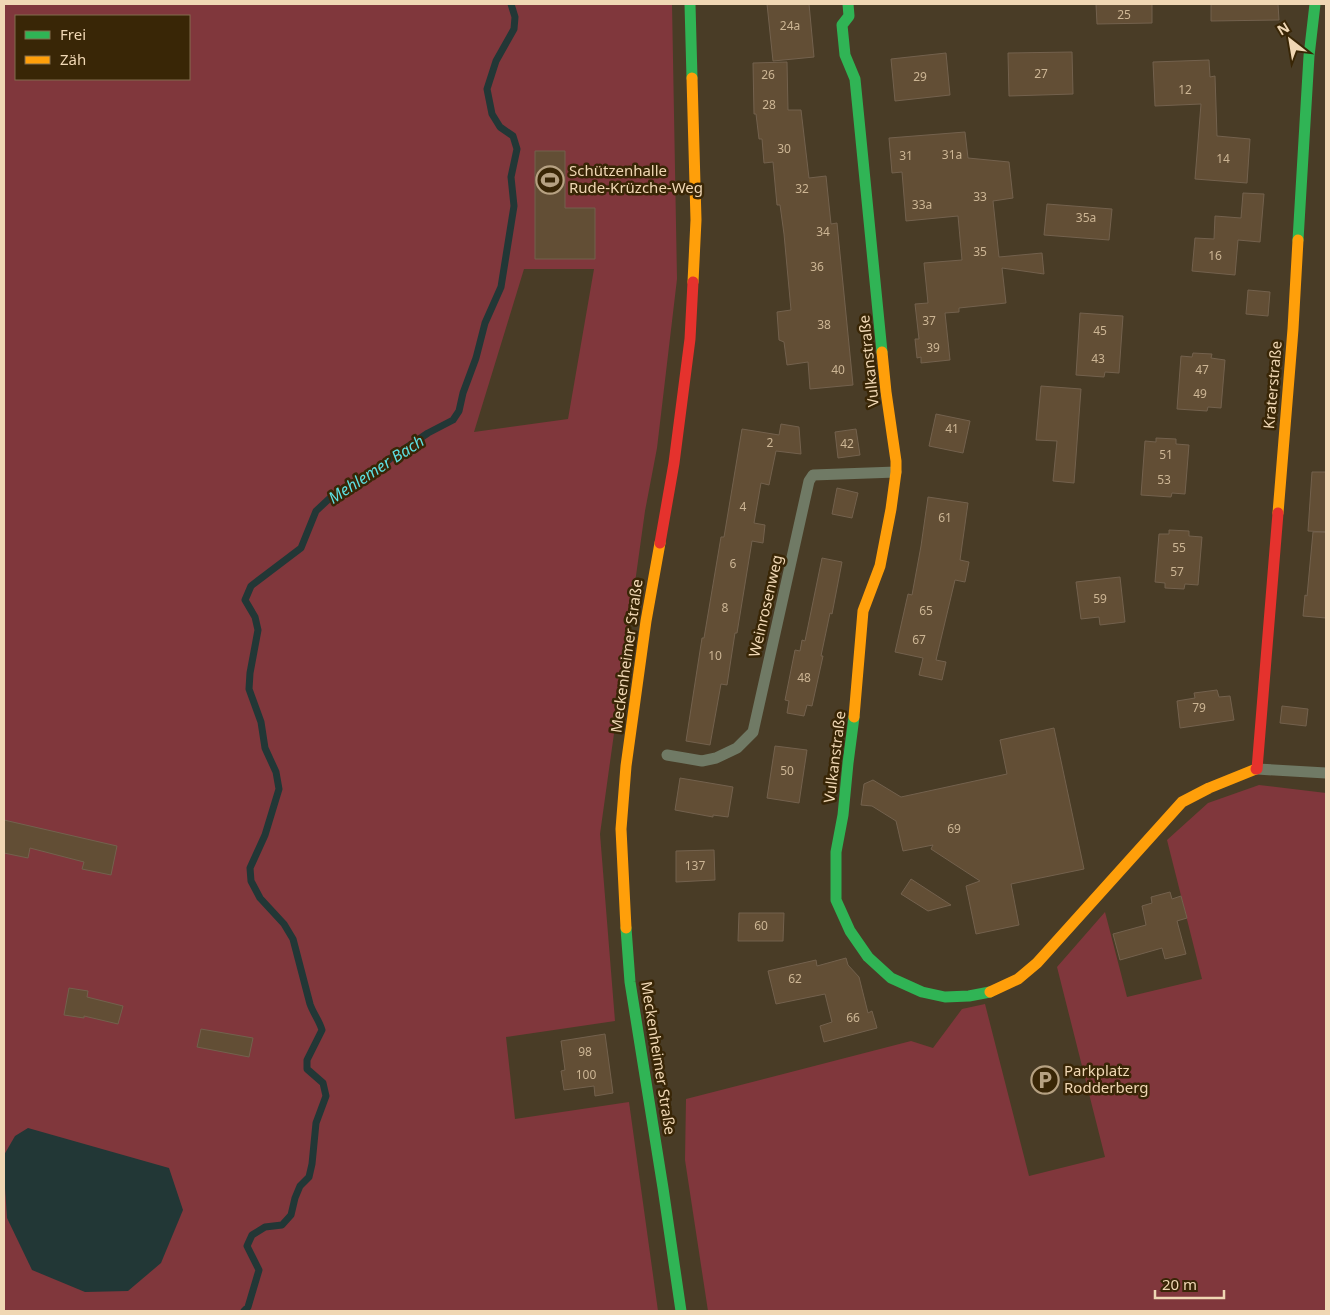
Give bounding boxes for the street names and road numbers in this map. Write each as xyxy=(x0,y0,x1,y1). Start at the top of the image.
street label: Vulkanstraße xyxy=(853,314,883,408)
street label: Kraterstraße xyxy=(1258,340,1286,430)
street label: Weinrosenweg xyxy=(744,553,787,659)
street label: Meckenheimer Straße xyxy=(605,578,647,734)
street label: Vulkanstraße xyxy=(818,710,850,804)
street label: Meckenheimer Straße xyxy=(637,980,681,1136)

